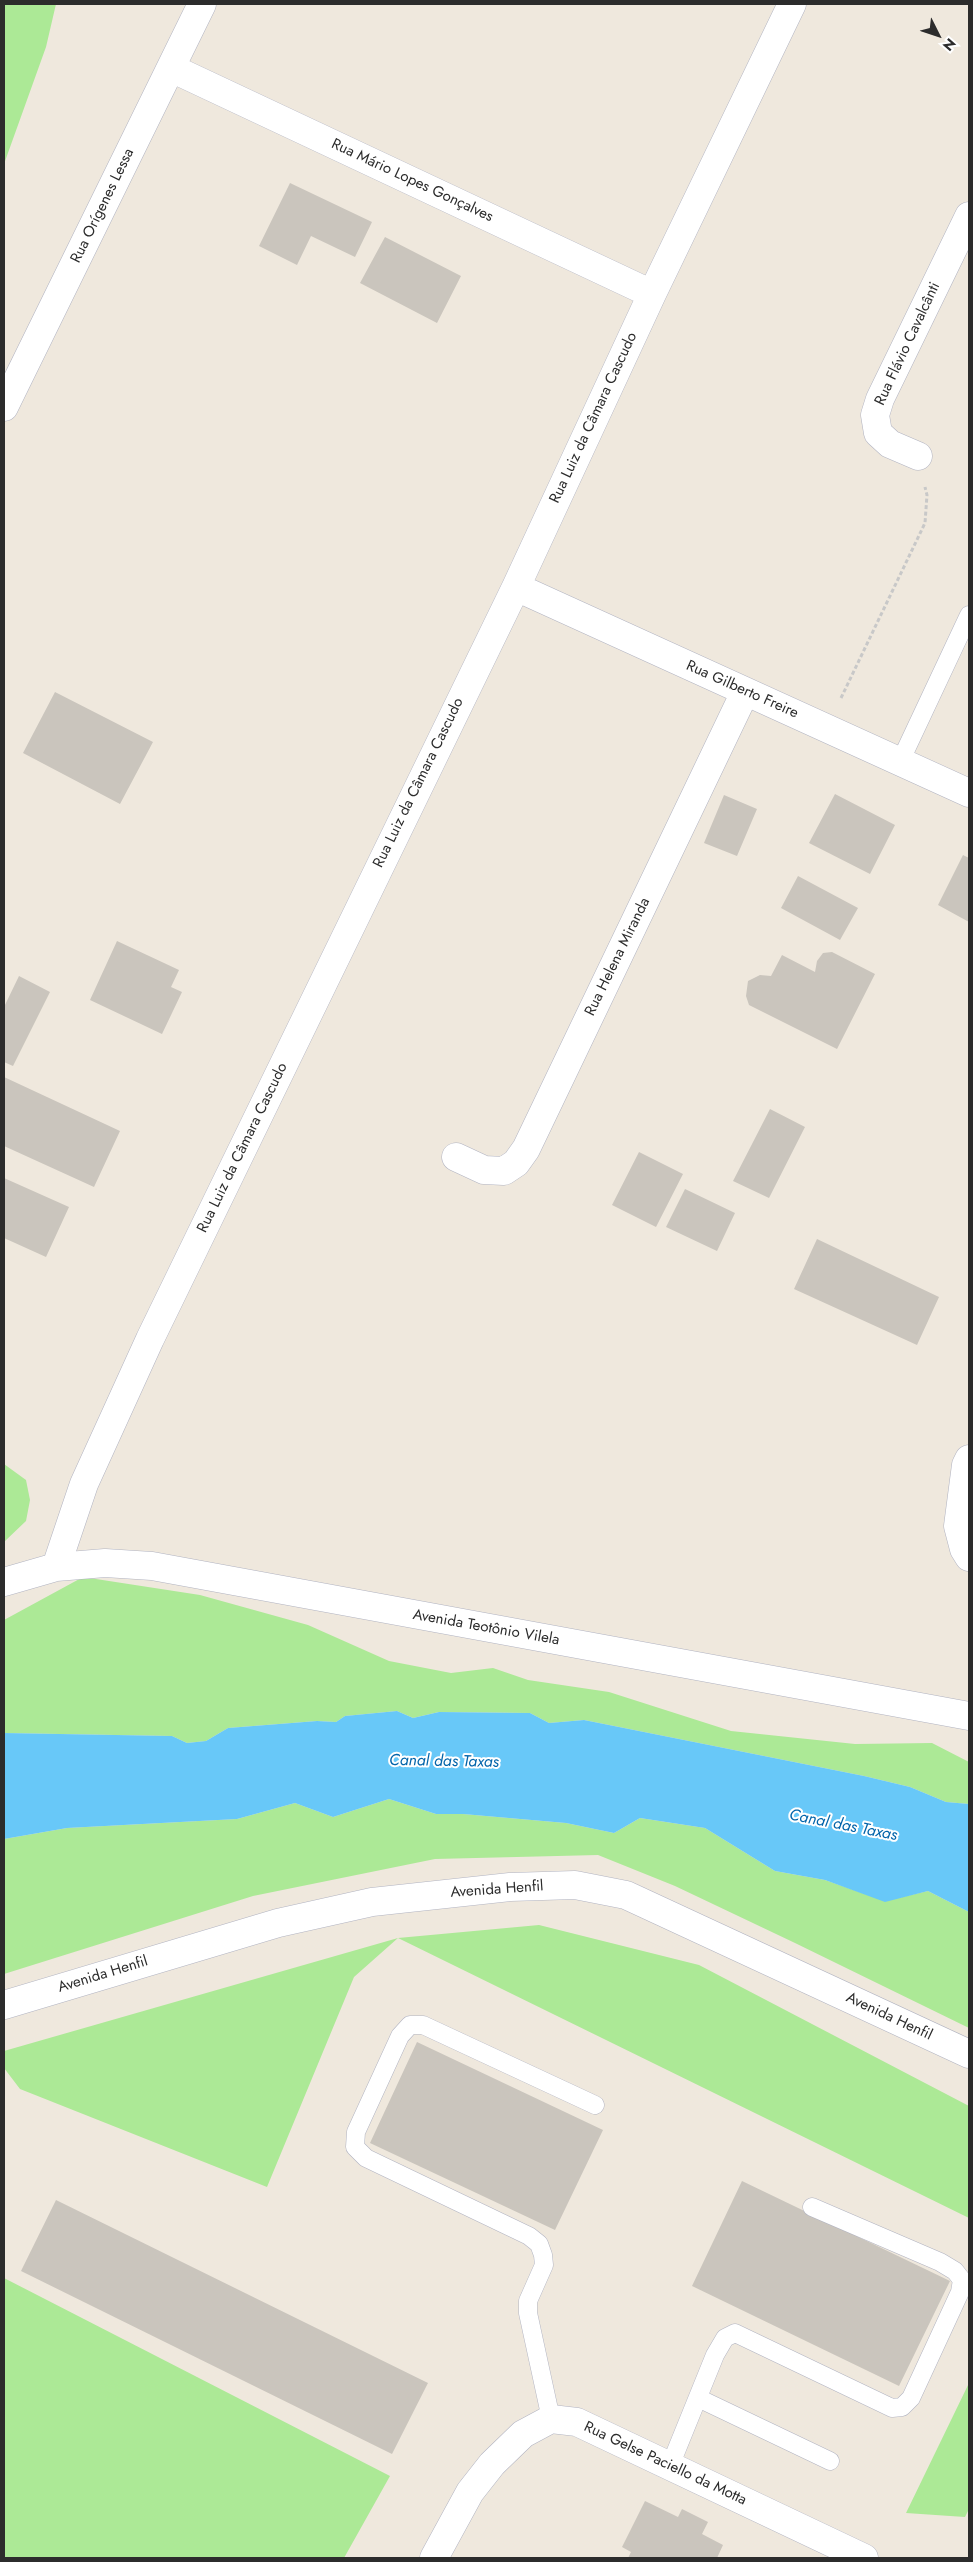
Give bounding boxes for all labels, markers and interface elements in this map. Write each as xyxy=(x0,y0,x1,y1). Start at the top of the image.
north arrow xyxy=(913,10,963,60)
text: N xyxy=(938,34,961,56)
street label: Rua Mário Lopes Gonçalves xyxy=(328,136,496,226)
street label: Rua Orígenes Lessa xyxy=(67,146,139,266)
street label: Rua Flávio Cavalcânti xyxy=(872,280,944,408)
street label: Rua Luiz da Câmara Cascudo xyxy=(546,330,642,506)
street label: Rua Gilberto Freire xyxy=(683,657,801,723)
street label: Rua Luiz da Câmara Cascudo xyxy=(370,695,468,871)
street label: Rua Helena Miranda xyxy=(582,895,654,1019)
street label: Rua Luiz da Câmara Cascudo xyxy=(194,1060,292,1236)
street label: Avenida Teotônio Vilela xyxy=(411,1606,561,1650)
water label: Canal das Taxas xyxy=(389,1751,499,1773)
water label: Canal das Taxas xyxy=(787,1806,899,1846)
street label: Avenida Henfil xyxy=(450,1878,544,1902)
street label: Avenida Henfil xyxy=(56,1953,150,1997)
street label: Avenida Henfil xyxy=(843,1989,935,2045)
street label: Rua Gelse Paciello da Motta xyxy=(581,2418,749,2510)

